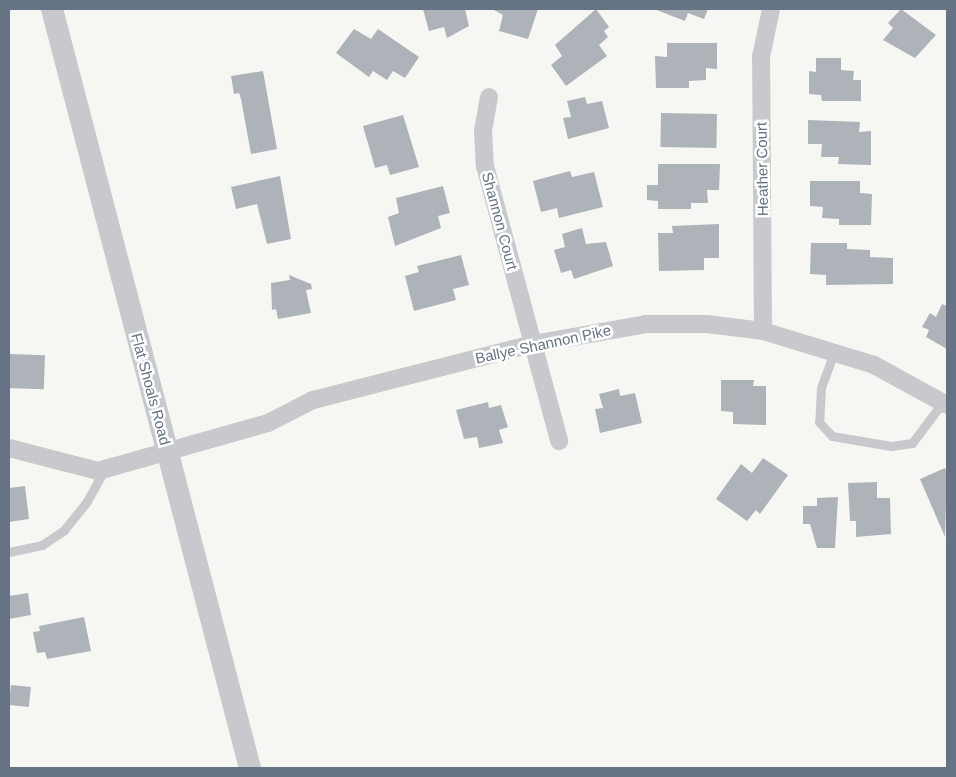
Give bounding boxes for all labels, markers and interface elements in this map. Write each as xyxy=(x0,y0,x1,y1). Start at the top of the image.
street label: Heather Court xyxy=(752,122,772,216)
street label: Shannon Court xyxy=(478,170,522,272)
street label: Ballye Shannon Pike xyxy=(473,321,613,367)
street label: Flat Shoals Road xyxy=(127,331,175,447)

